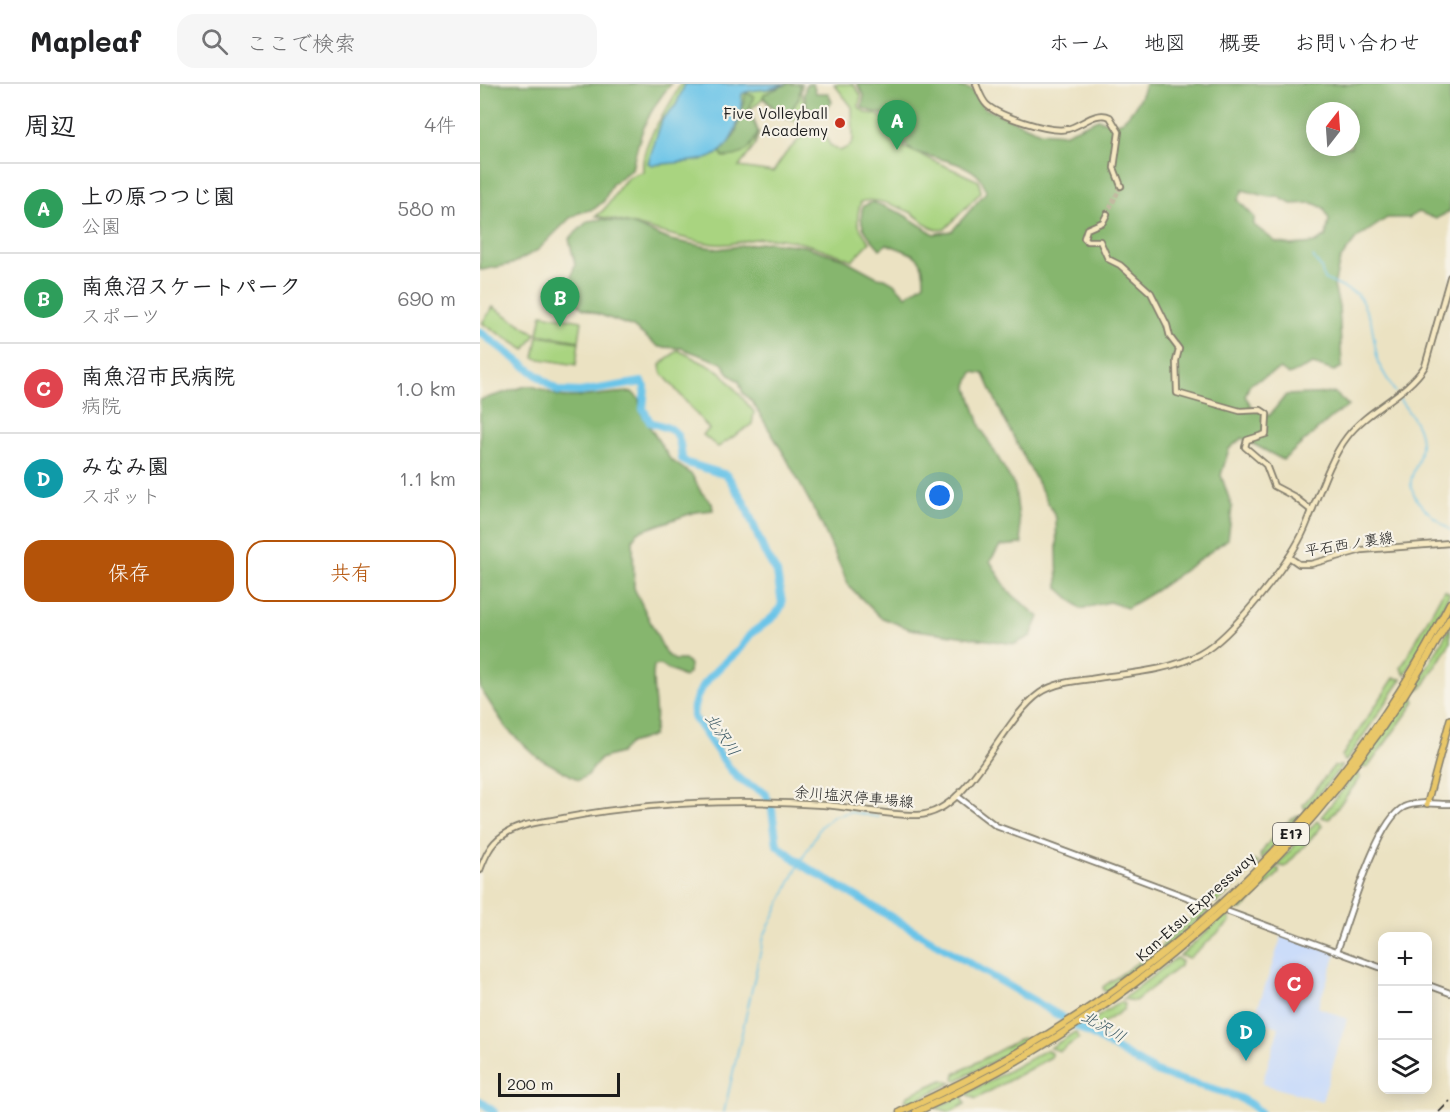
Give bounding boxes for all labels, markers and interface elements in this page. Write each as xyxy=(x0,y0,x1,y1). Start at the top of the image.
search box xyxy=(177,14,597,68)
text: Mapleaf xyxy=(30,23,141,59)
icon: search xyxy=(198,25,231,58)
text: ここで検索 xyxy=(246,28,356,57)
text: ホーム xyxy=(1049,28,1111,55)
text: 地図 xyxy=(1144,28,1186,55)
text: 概要 xyxy=(1219,28,1261,55)
text: お問い合わせ xyxy=(1294,28,1420,55)
pin: A xyxy=(878,100,916,150)
north arrow xyxy=(1306,102,1360,156)
place label: Five Volleyball Academy xyxy=(723,103,828,140)
text: 周辺 xyxy=(24,108,76,142)
text: 4件 xyxy=(424,111,456,137)
marker: Five Volleyball Academy xyxy=(833,116,847,130)
text: 上の原つつじ園 xyxy=(81,181,235,210)
text: A xyxy=(37,195,50,221)
text: 580 m xyxy=(398,195,456,221)
text: 公園 xyxy=(81,212,121,238)
text: 南魚沼スケートパーク xyxy=(81,271,301,300)
pin: B xyxy=(540,278,580,327)
text: B xyxy=(37,285,50,311)
text: 690 m xyxy=(397,285,456,311)
text: スポーツ xyxy=(81,302,161,328)
text: 南魚沼市民病院 xyxy=(81,361,235,390)
text: C xyxy=(36,375,51,401)
text: 1.0 km xyxy=(396,375,456,401)
text: 病院 xyxy=(81,392,121,418)
text: みなみ園 xyxy=(81,451,169,480)
text: D xyxy=(36,465,51,491)
text: 1.1 km xyxy=(399,465,456,491)
your location xyxy=(925,481,954,510)
text: スポット xyxy=(81,482,161,508)
street label: 平石西ノ裏線 xyxy=(1303,526,1395,560)
button: 保存 xyxy=(24,540,234,602)
button: 共有 xyxy=(246,540,456,602)
water label: 北沢川 xyxy=(701,708,746,759)
street label: 余川塩沢停車場線 xyxy=(793,781,915,811)
road number: E17 xyxy=(1273,823,1309,845)
street label: Kan-Etsu Expressway xyxy=(1131,847,1259,965)
map controls xyxy=(1378,932,1432,1094)
button: + xyxy=(1378,932,1432,986)
pin: C xyxy=(1274,964,1314,1013)
button: − xyxy=(1378,986,1432,1040)
water label: 北沢川 xyxy=(1078,1004,1130,1047)
pin: D xyxy=(1226,1012,1266,1061)
button: layers xyxy=(1378,1040,1432,1094)
scale bar xyxy=(498,1070,620,1098)
text: 200 m xyxy=(507,1073,554,1094)

